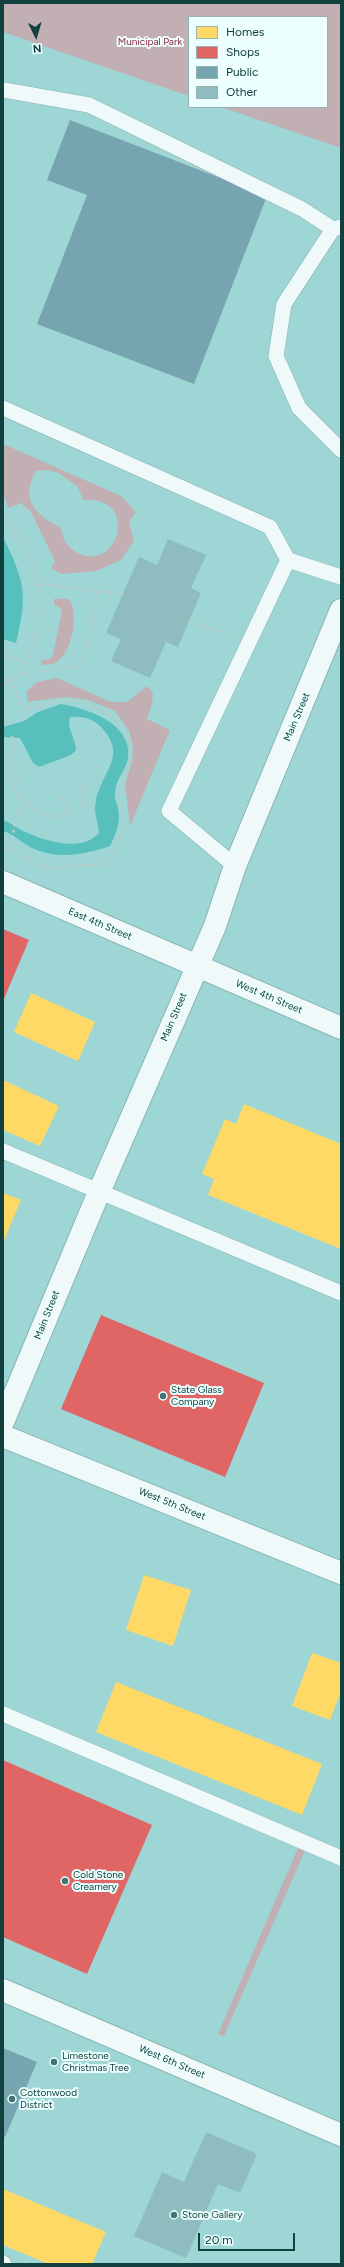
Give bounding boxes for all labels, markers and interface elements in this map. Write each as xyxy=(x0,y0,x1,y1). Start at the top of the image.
north arrow xyxy=(16,16,56,56)
legend xyxy=(188,16,328,108)
text: Homes xyxy=(226,25,264,39)
park label: Municipal Park xyxy=(118,36,182,48)
text: N xyxy=(32,42,42,55)
text: Shops xyxy=(226,45,260,59)
text: Public xyxy=(226,65,259,79)
text: Other xyxy=(226,85,257,99)
street label: Main Street xyxy=(281,691,313,743)
street label: East 4th Street xyxy=(66,905,134,943)
street label: West 4th Street xyxy=(234,977,304,1017)
street label: Main Street xyxy=(158,991,190,1043)
street label: Main Street xyxy=(32,1289,62,1341)
place label: State Glass Company xyxy=(171,1384,222,1408)
marker: State Glass Company xyxy=(158,1391,168,1401)
street label: West 5th Street xyxy=(137,1485,207,1523)
place label: Cold Stone Creamery xyxy=(73,1869,123,1892)
marker: Cold Stone Creamery xyxy=(60,1876,70,1886)
street label: West 6th Street xyxy=(137,2043,207,2081)
place label: Limestone Christmas Tree xyxy=(62,2050,129,2074)
marker: Limestone Christmas Tree xyxy=(49,2057,59,2067)
place label: Cottonwood District xyxy=(20,2087,77,2110)
marker: Cottonwood District xyxy=(7,2094,17,2104)
place label: Stone Gallery xyxy=(182,2209,242,2221)
marker: Stone Gallery xyxy=(169,2210,179,2220)
scale bar xyxy=(200,2225,297,2251)
text: 20 m xyxy=(205,2233,233,2247)

